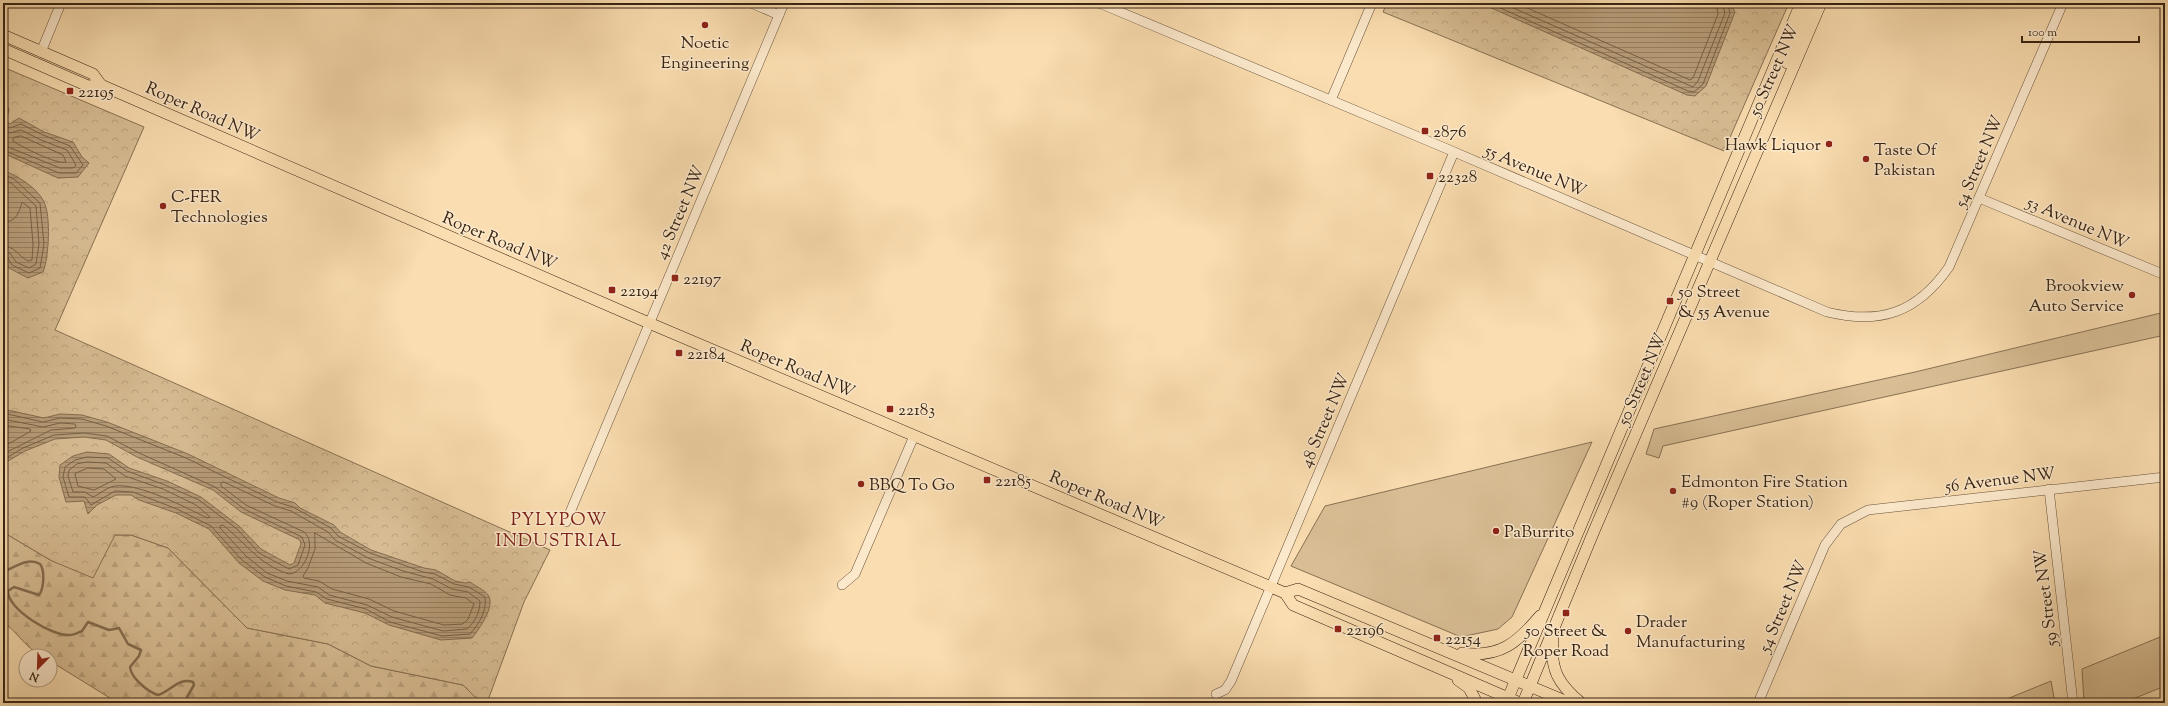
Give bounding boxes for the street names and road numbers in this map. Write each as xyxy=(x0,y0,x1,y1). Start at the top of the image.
street label: 50 Street NW xyxy=(1743,21,1806,122)
street label: Roper Road NW xyxy=(141,77,263,149)
street label: 54 Street NW xyxy=(1949,112,2010,212)
street label: 55 Avenue NW xyxy=(1480,139,1590,204)
street label: 42 Street NW xyxy=(650,162,711,264)
street label: 53 Avenue NW xyxy=(2021,191,2132,256)
street label: Roper Road NW xyxy=(438,207,560,277)
street label: 50 Street NW xyxy=(1612,330,1673,431)
street label: Roper Road NW xyxy=(736,335,858,405)
street label: 48 Street NW xyxy=(1295,370,1357,472)
street label: 56 Avenue NW xyxy=(1943,462,2057,500)
street label: Roper Road NW xyxy=(1045,466,1167,536)
street label: 59 Street NW xyxy=(2029,548,2065,649)
street label: 54 Street NW xyxy=(1753,557,1814,657)

